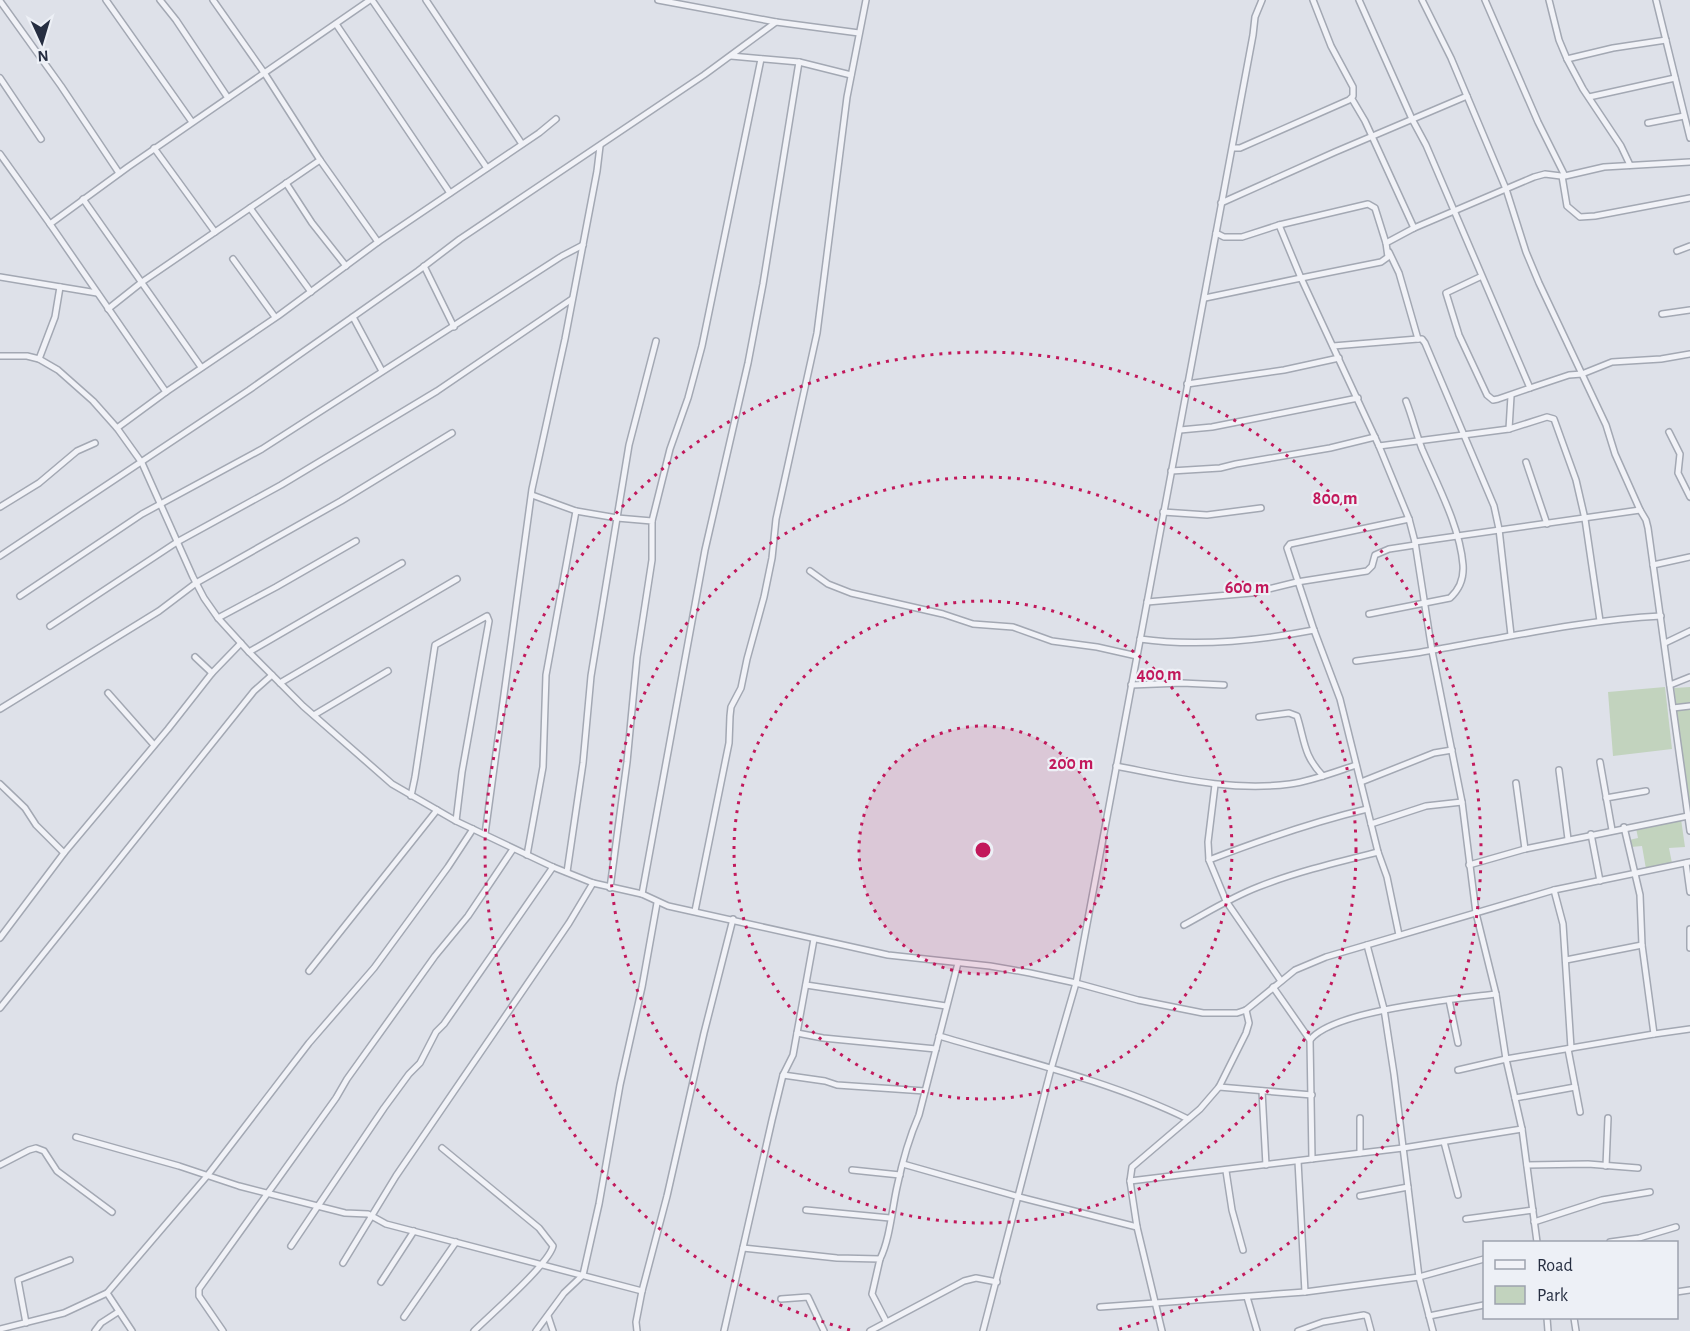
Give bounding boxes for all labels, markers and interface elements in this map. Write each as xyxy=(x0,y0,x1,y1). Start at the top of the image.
north arrow xyxy=(12,12,72,72)
text: N xyxy=(37,48,49,64)
text: 800 m xyxy=(1313,490,1357,508)
text: 600 m xyxy=(1225,579,1269,597)
text: 400 m xyxy=(1136,666,1182,684)
text: 200 m xyxy=(1049,755,1093,773)
centre of rings xyxy=(973,840,993,860)
legend xyxy=(1483,1241,1678,1319)
text: Road xyxy=(1537,1257,1573,1275)
text: Park xyxy=(1537,1287,1569,1305)

